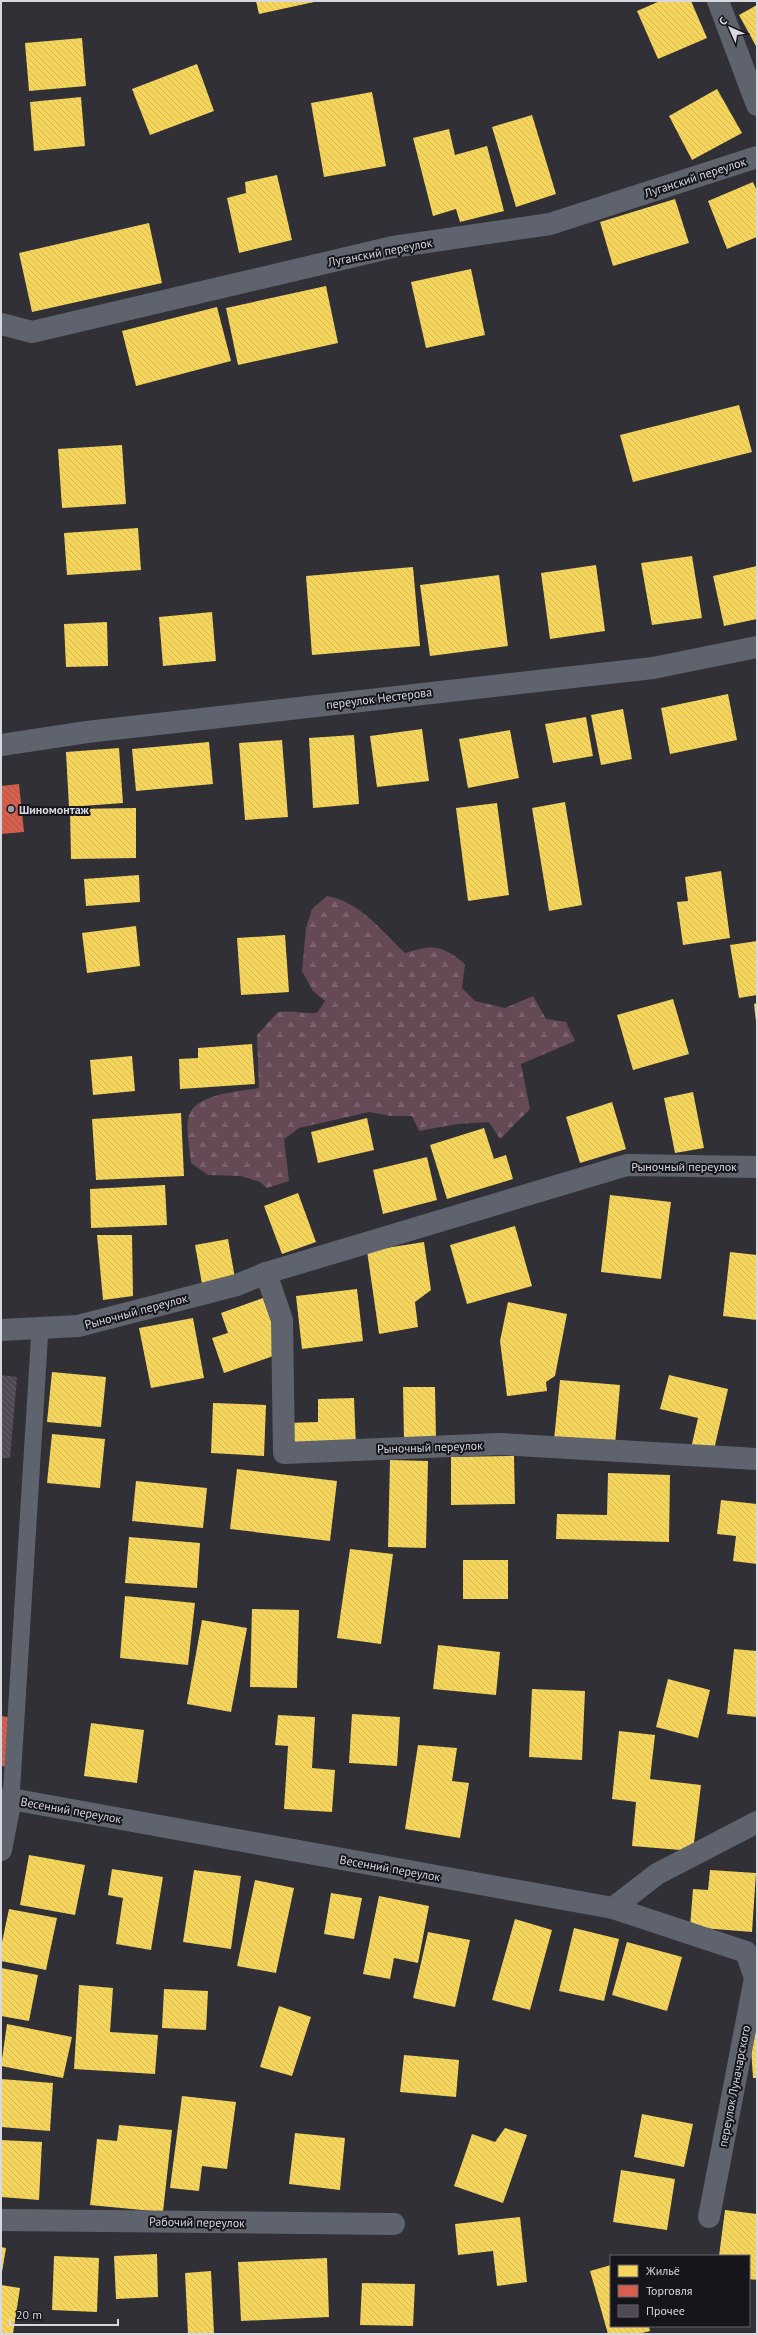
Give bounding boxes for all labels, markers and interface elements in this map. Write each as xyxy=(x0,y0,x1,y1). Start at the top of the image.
north arrow xyxy=(710,8,750,48)
text: С xyxy=(716,14,730,28)
street label: Луганский переулок xyxy=(641,153,748,201)
street label: Луганский переулок xyxy=(326,234,434,270)
street label: переулок Нестерова xyxy=(325,684,433,712)
place label: Шиномонтаж xyxy=(19,802,90,817)
marker: Шиномонтаж xyxy=(6,804,16,814)
street label: Рыночный переулок xyxy=(631,1159,737,1174)
street label: Рыночный переулок xyxy=(83,1290,189,1332)
street label: Рыночный переулок xyxy=(377,1438,483,1456)
street label: Весенний переулок xyxy=(19,1794,123,1826)
street label: Весенний переулок xyxy=(338,1852,442,1884)
street label: переулок Луначарского xyxy=(715,2024,753,2148)
street label: Рабочий переулок xyxy=(149,2214,245,2230)
legend xyxy=(610,2255,750,2327)
text: Жильё xyxy=(645,2263,680,2278)
text: Торговля xyxy=(646,2283,692,2298)
scale bar xyxy=(10,2301,118,2327)
text: Прочее xyxy=(646,2303,685,2318)
text: 20 m xyxy=(16,2307,42,2322)

